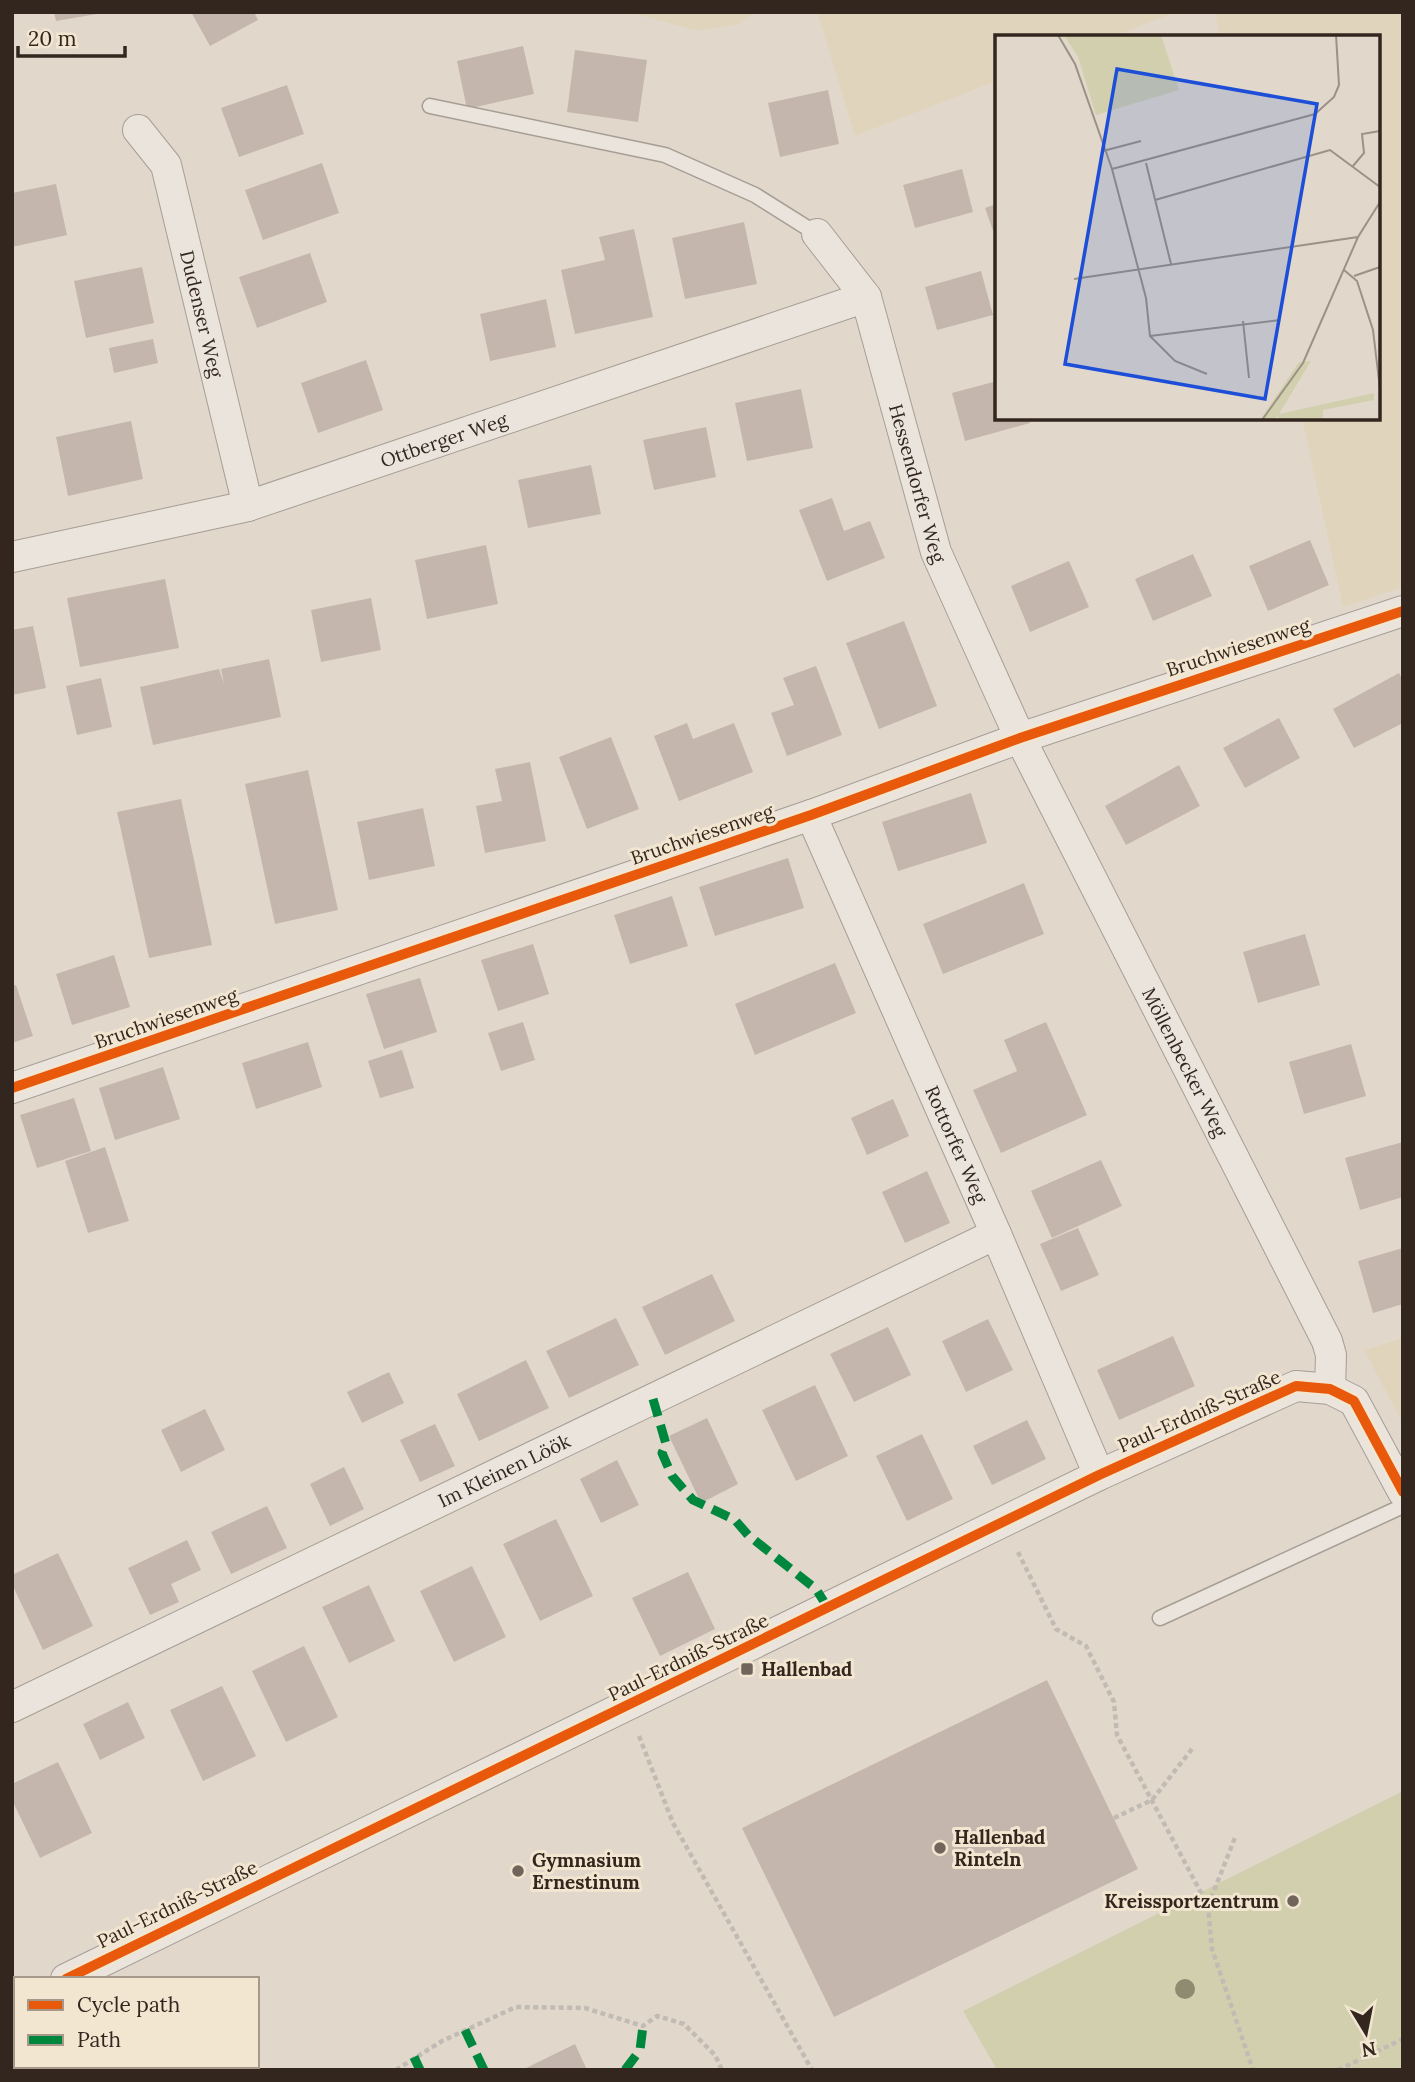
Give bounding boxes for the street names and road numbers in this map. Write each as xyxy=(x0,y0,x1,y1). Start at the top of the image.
street label: Dudenser Weg xyxy=(175,248,229,380)
street label: Hessendorfer Weg xyxy=(884,401,952,567)
street label: Ottberger Weg xyxy=(377,407,511,472)
street label: Bruchwiesenweg xyxy=(1163,612,1313,682)
street label: Bruchwiesenweg xyxy=(627,798,777,870)
street label: Bruchwiesenweg xyxy=(91,982,241,1054)
street label: Möllenbecker Weg xyxy=(1137,983,1233,1141)
street label: Rottorfer Weg xyxy=(920,1082,993,1207)
street label: Paul-Erdniß-Straße xyxy=(1114,1364,1284,1458)
street label: Im Kleinen Löök xyxy=(434,1428,575,1512)
street label: Paul-Erdniß-Straße xyxy=(604,1608,772,1706)
street label: Paul-Erdniß-Straße xyxy=(93,1855,261,1953)

